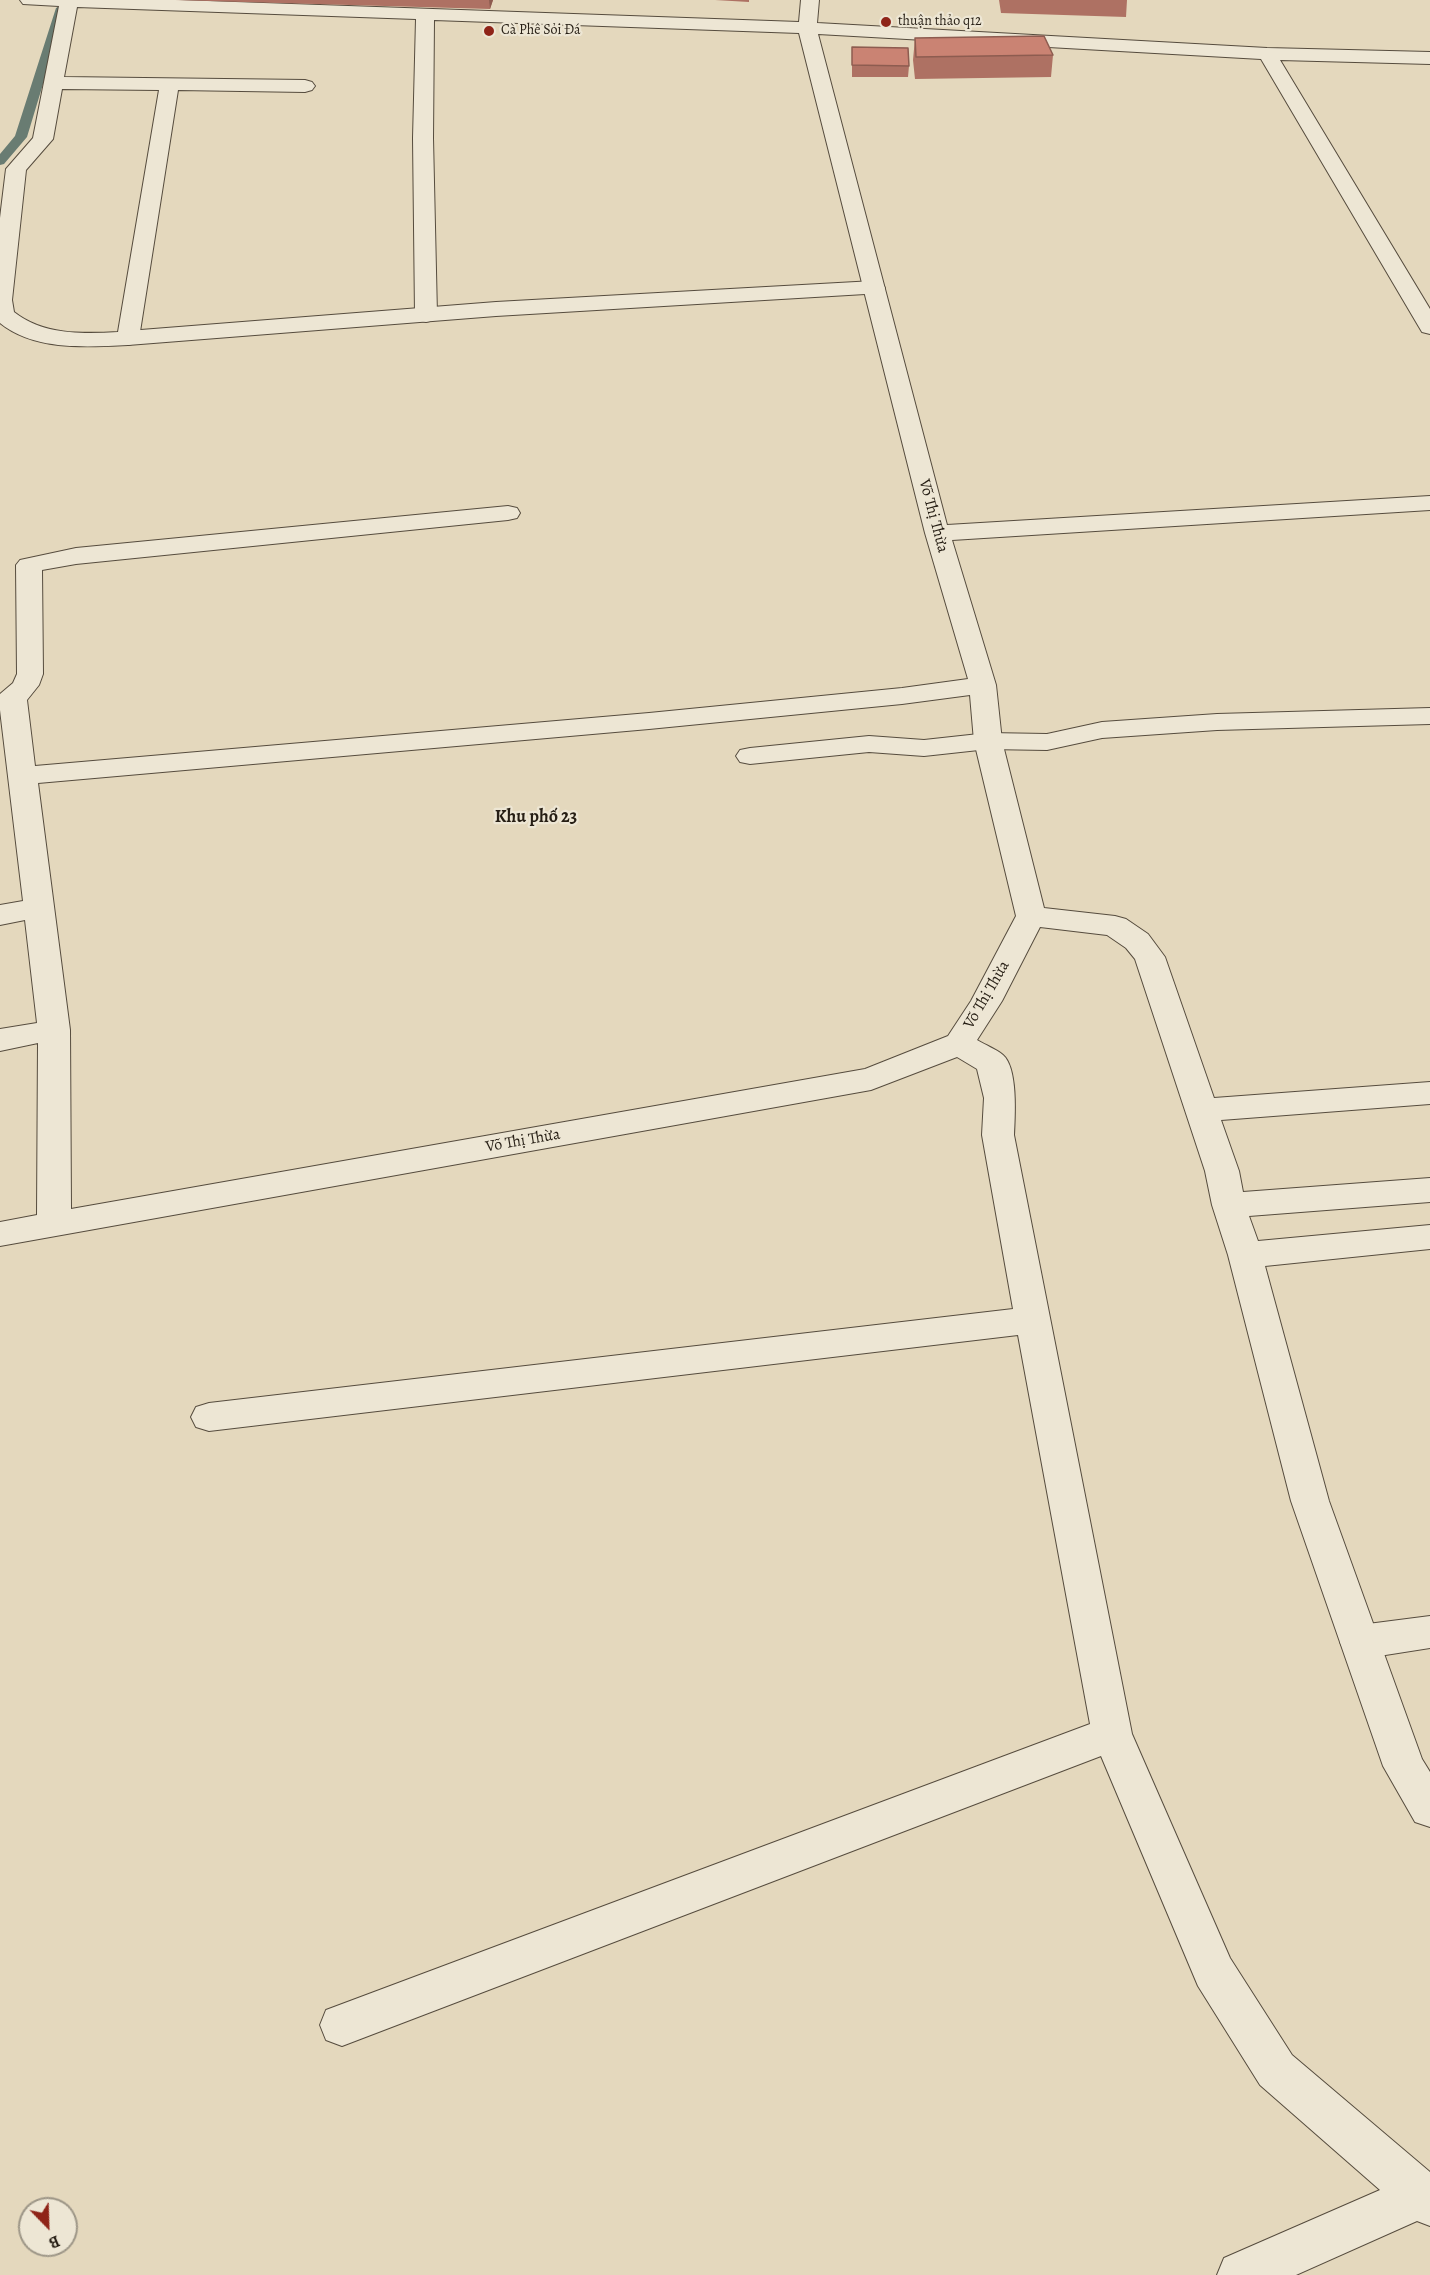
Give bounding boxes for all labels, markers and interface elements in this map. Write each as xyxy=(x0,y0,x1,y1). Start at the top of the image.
place label: thuận thảo q12 xyxy=(898,14,982,30)
marker: thuận thảo q12 xyxy=(879,15,893,29)
place label: Cà Phê Sỏi Đá xyxy=(501,23,581,39)
marker: Cà Phê Sỏi Đá xyxy=(482,24,496,38)
street label: Võ Thị Thừa xyxy=(914,477,952,555)
district label: Khu phố 23 xyxy=(495,807,577,829)
street label: Võ Thị Thừa xyxy=(960,958,1014,1032)
street label: Võ Thị Thừa xyxy=(484,1125,562,1157)
north arrow xyxy=(18,2197,78,2257)
text: B xyxy=(45,2230,63,2254)

